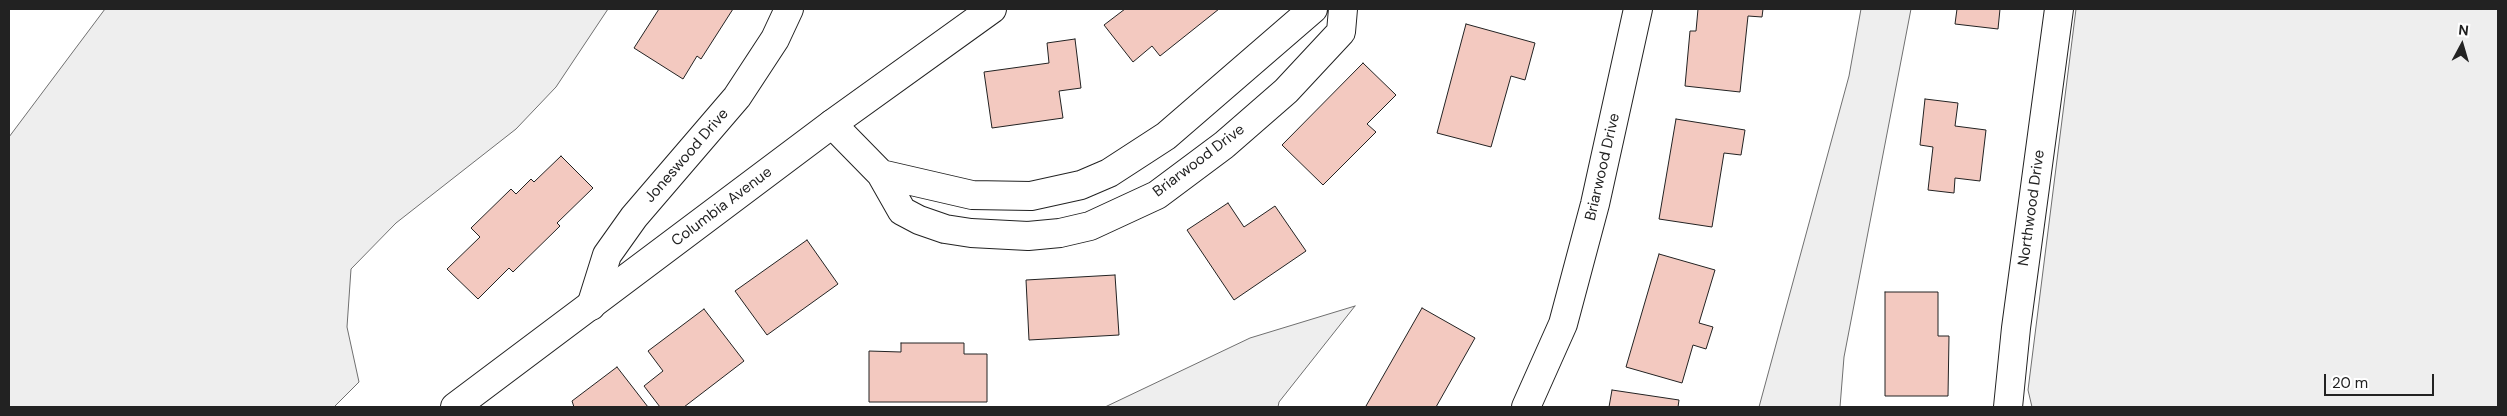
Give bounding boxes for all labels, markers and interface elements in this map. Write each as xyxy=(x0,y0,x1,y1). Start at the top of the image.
north arrow xyxy=(2437,20,2487,70)
text: N xyxy=(2458,21,2470,40)
street label: Joneswood Drive xyxy=(641,105,733,207)
street label: Briarwood Drive xyxy=(1582,111,1624,223)
street label: Briarwood Drive xyxy=(1150,121,1248,201)
street label: Northwood Drive xyxy=(2015,149,2049,267)
street label: Columbia Avenue xyxy=(668,163,776,251)
scale bar xyxy=(2327,364,2437,396)
text: 20 m xyxy=(2332,373,2368,393)

